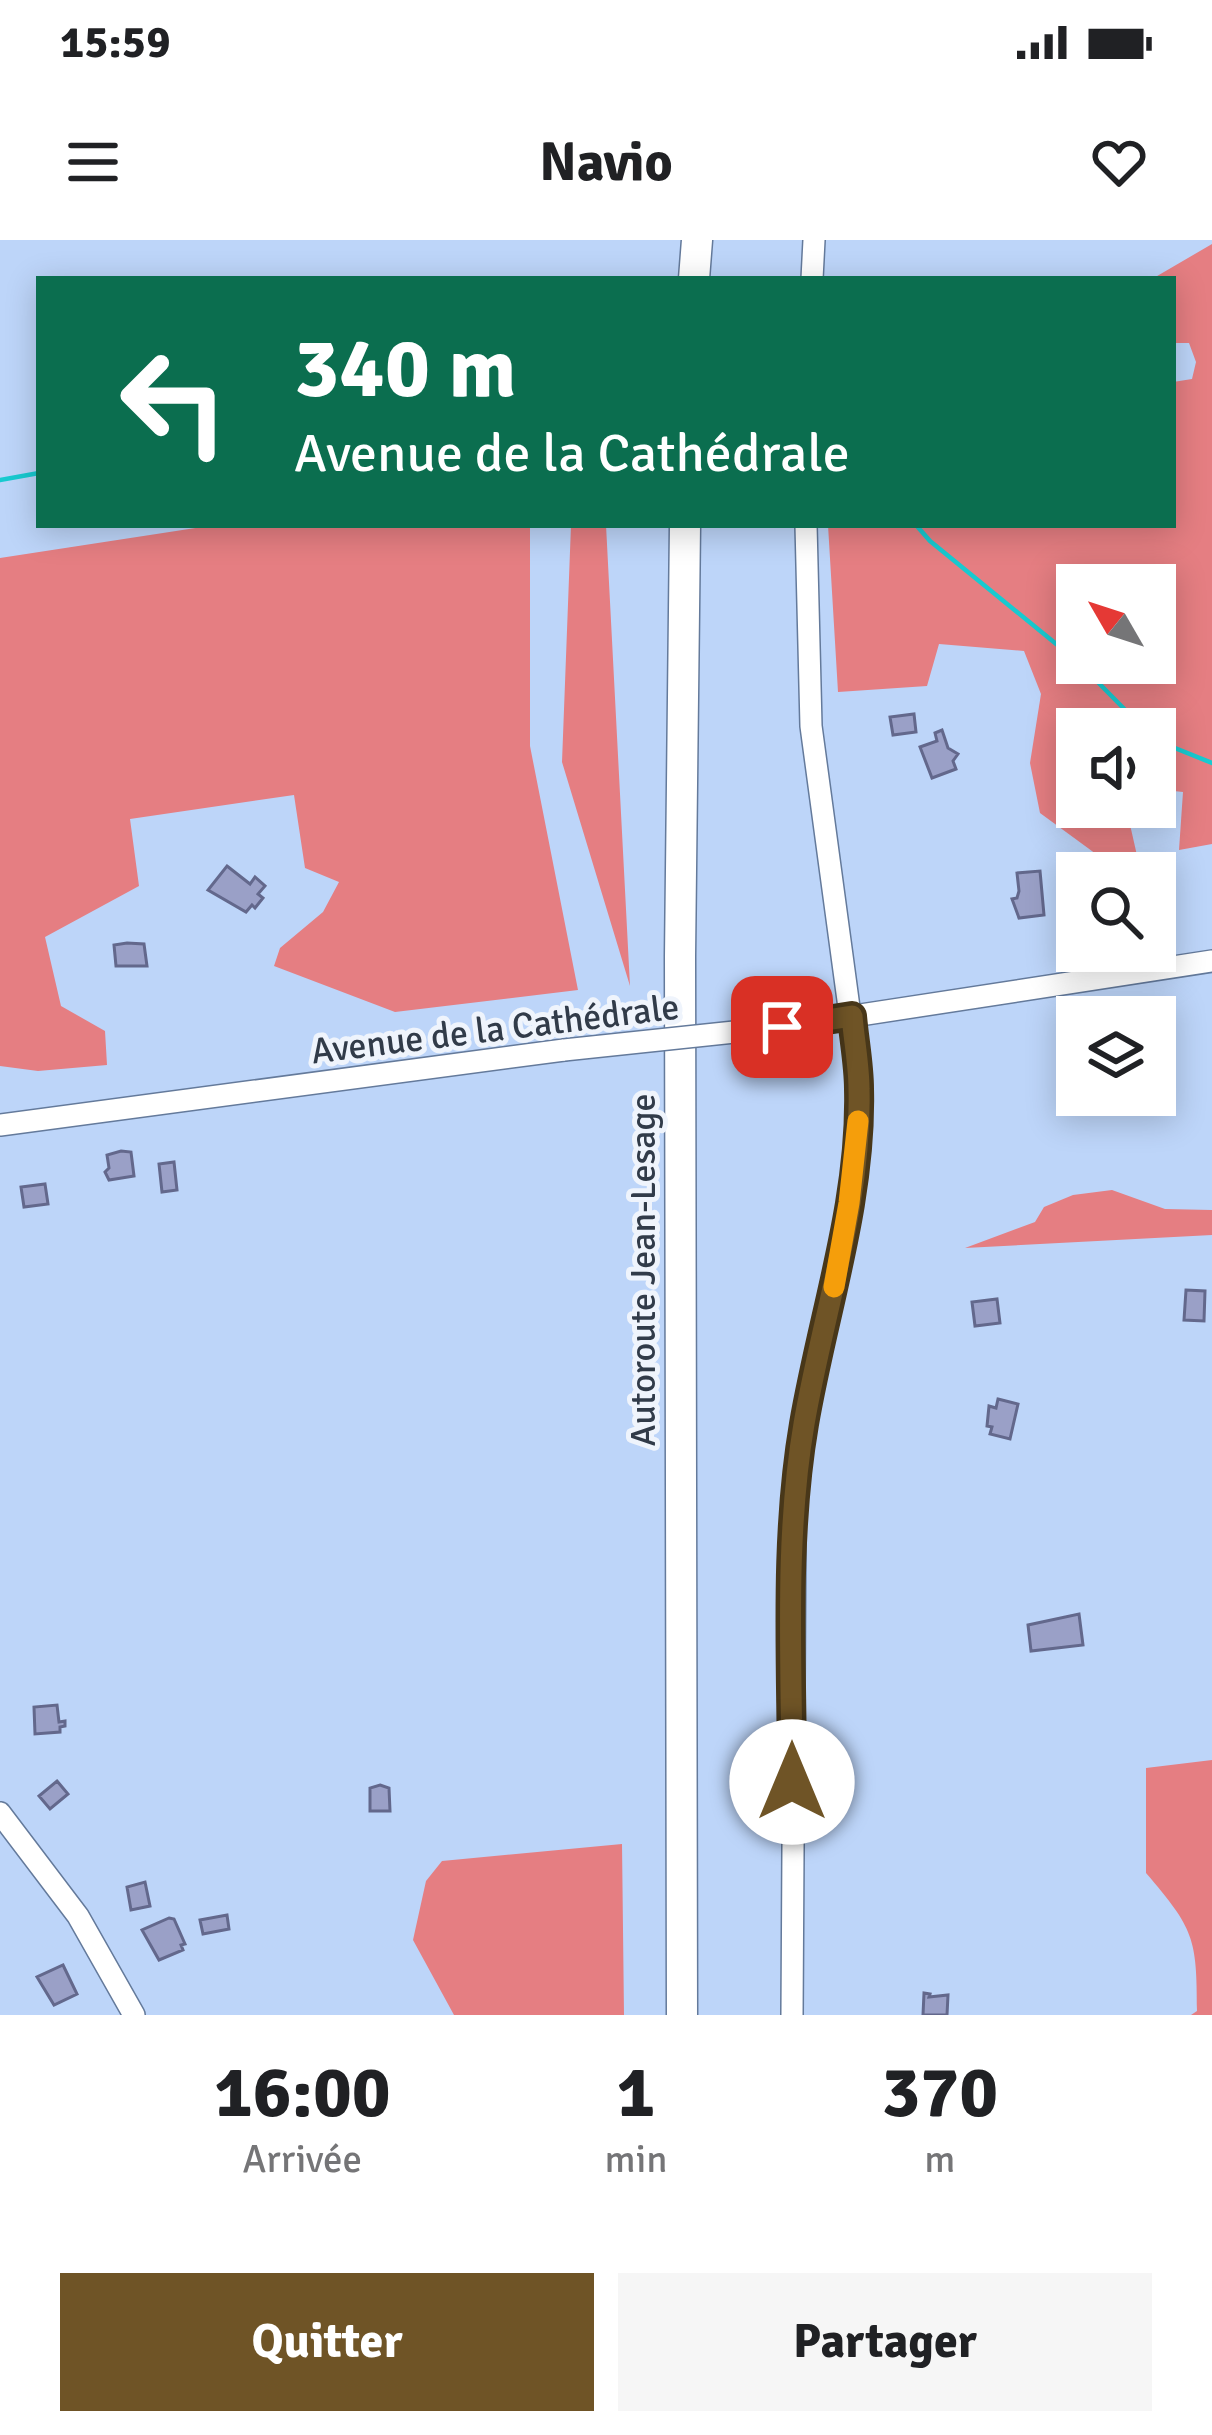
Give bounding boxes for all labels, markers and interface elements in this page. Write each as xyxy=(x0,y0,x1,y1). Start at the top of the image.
text: 15:59 xyxy=(60,15,170,70)
icon: menu xyxy=(60,129,126,195)
text: Navio xyxy=(539,129,673,196)
icon: heart xyxy=(1086,129,1152,195)
text: 340 m xyxy=(294,317,516,421)
icon: left xyxy=(96,324,252,480)
text: Avenue de la Cathédrale xyxy=(294,420,850,487)
north arrow xyxy=(1056,564,1176,684)
map controls xyxy=(1056,564,1176,1116)
button: sound xyxy=(1056,708,1176,828)
button: search xyxy=(1056,852,1176,972)
pin xyxy=(731,976,833,1078)
street label: Avenue de la Cathédrale xyxy=(309,985,682,1074)
icon: arrive xyxy=(749,994,815,1060)
button: layers xyxy=(1056,996,1176,1116)
street label: Autoroute Jean-Lesage xyxy=(621,1094,666,1446)
position arrow xyxy=(729,1719,855,1845)
text: 16:00 xyxy=(214,2048,391,2137)
text: 1 xyxy=(617,2048,655,2137)
text: 370 xyxy=(881,2048,998,2137)
text: Arrivée xyxy=(242,2135,362,2183)
text: min xyxy=(605,2135,668,2183)
text: m xyxy=(924,2135,955,2183)
button: Quitter xyxy=(60,2273,594,2411)
button: Partager xyxy=(618,2273,1152,2411)

